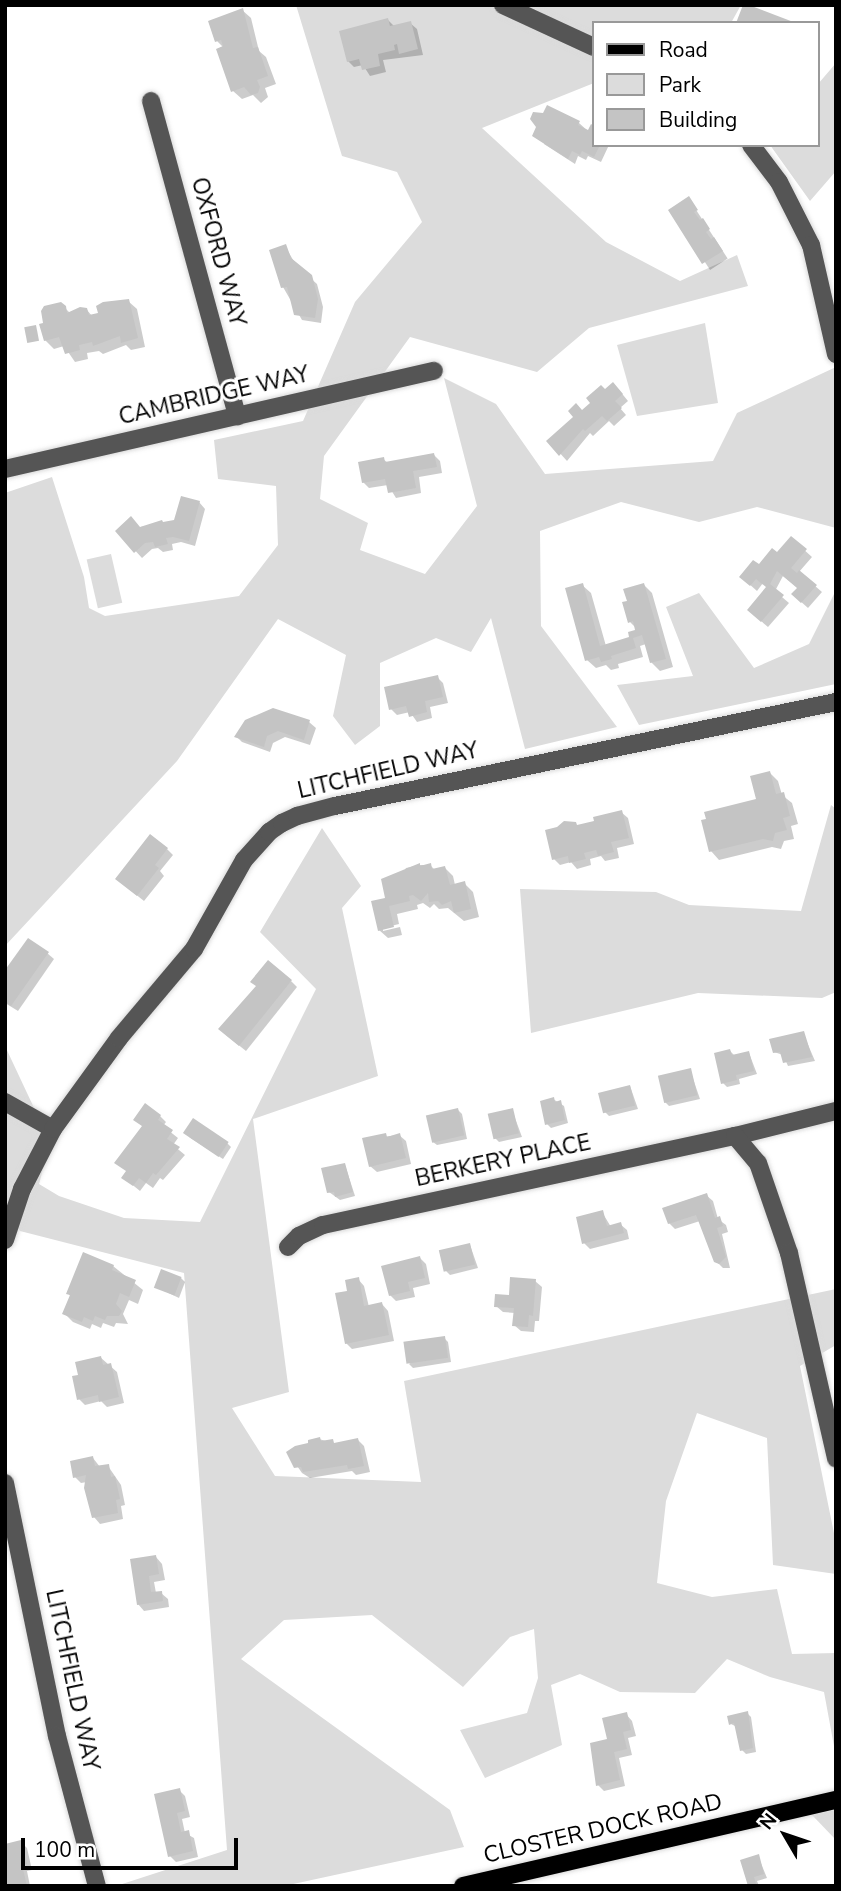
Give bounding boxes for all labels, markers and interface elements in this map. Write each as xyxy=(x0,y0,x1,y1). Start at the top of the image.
legend xyxy=(592,21,820,147)
text: Road xyxy=(659,36,708,64)
text: Park xyxy=(659,71,701,99)
text: Building xyxy=(659,106,737,134)
street label: OXFORD WAY xyxy=(185,174,251,330)
street label: CAMBRIDGE WAY xyxy=(116,361,312,431)
street label: LITCHFIELD WAY xyxy=(295,737,481,805)
street label: BERKERY PLACE xyxy=(413,1129,593,1193)
street label: LITCHFIELD WAY xyxy=(39,1587,105,1773)
street label: CLOSTER DOCK ROAD xyxy=(481,1788,725,1870)
north arrow xyxy=(750,1800,820,1870)
text: N xyxy=(754,1808,783,1835)
scale bar xyxy=(24,1825,242,1869)
text: 100 m xyxy=(34,1836,95,1864)

